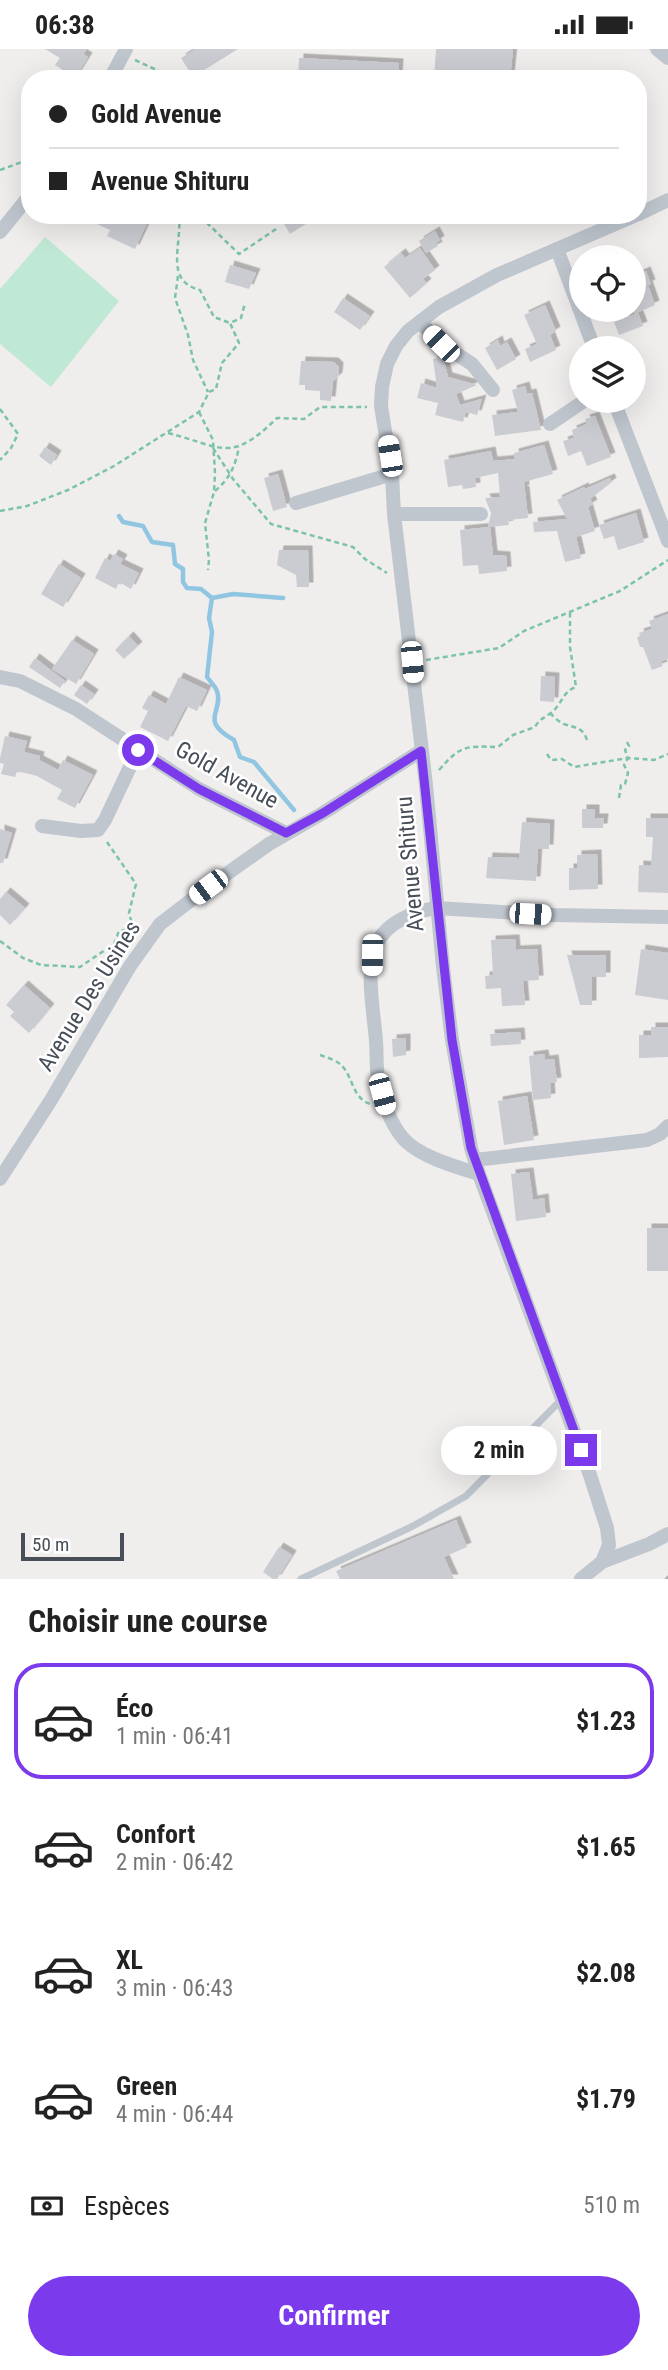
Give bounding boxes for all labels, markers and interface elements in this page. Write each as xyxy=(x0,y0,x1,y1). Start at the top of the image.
text: 06:38 xyxy=(35,10,95,40)
text: Gold Avenue xyxy=(91,99,221,129)
text: Avenue Shituru xyxy=(91,166,249,196)
map controls xyxy=(569,245,646,413)
button: locate xyxy=(569,245,646,322)
car xyxy=(419,322,464,366)
button: layers xyxy=(569,336,646,413)
car xyxy=(377,434,404,478)
car xyxy=(400,640,425,684)
route start xyxy=(122,734,154,766)
street label: Gold Avenue xyxy=(171,736,283,814)
street label: Avenue Shituru xyxy=(391,795,429,933)
car xyxy=(185,866,232,908)
car xyxy=(509,902,552,926)
street label: Avenue Des Usines xyxy=(32,916,146,1076)
car xyxy=(362,934,383,976)
car xyxy=(367,1071,398,1117)
callout: 2 min xyxy=(441,1425,556,1475)
route end xyxy=(565,1434,597,1466)
text: 2 min xyxy=(473,1437,525,1464)
scale bar xyxy=(21,1530,124,1562)
text: 50 m xyxy=(32,1533,69,1556)
text: Choisir une course xyxy=(28,1602,268,1640)
icon: car xyxy=(32,1690,95,1753)
text: Éco xyxy=(116,1693,153,1723)
text: $1.23 xyxy=(576,1706,636,1736)
text: 1 min · 06:41 xyxy=(116,1723,233,1750)
icon: car xyxy=(32,1816,95,1879)
text: Confort xyxy=(116,1819,195,1849)
text: $1.65 xyxy=(576,1832,636,1862)
text: 2 min · 06:42 xyxy=(116,1849,233,1876)
icon: car xyxy=(32,1942,95,2005)
text: XL xyxy=(116,1945,143,1975)
text: $2.08 xyxy=(576,1958,636,1988)
text: 3 min · 06:43 xyxy=(116,1975,233,2002)
icon: car xyxy=(32,2068,95,2131)
text: Green xyxy=(116,2071,177,2101)
text: $1.79 xyxy=(576,2084,636,2114)
text: 4 min · 06:44 xyxy=(116,2101,233,2128)
icon: cash xyxy=(28,2187,66,2225)
text: Espèces xyxy=(84,2191,170,2221)
text: 510 m xyxy=(583,2192,640,2219)
button: Confirmer xyxy=(28,2276,640,2356)

